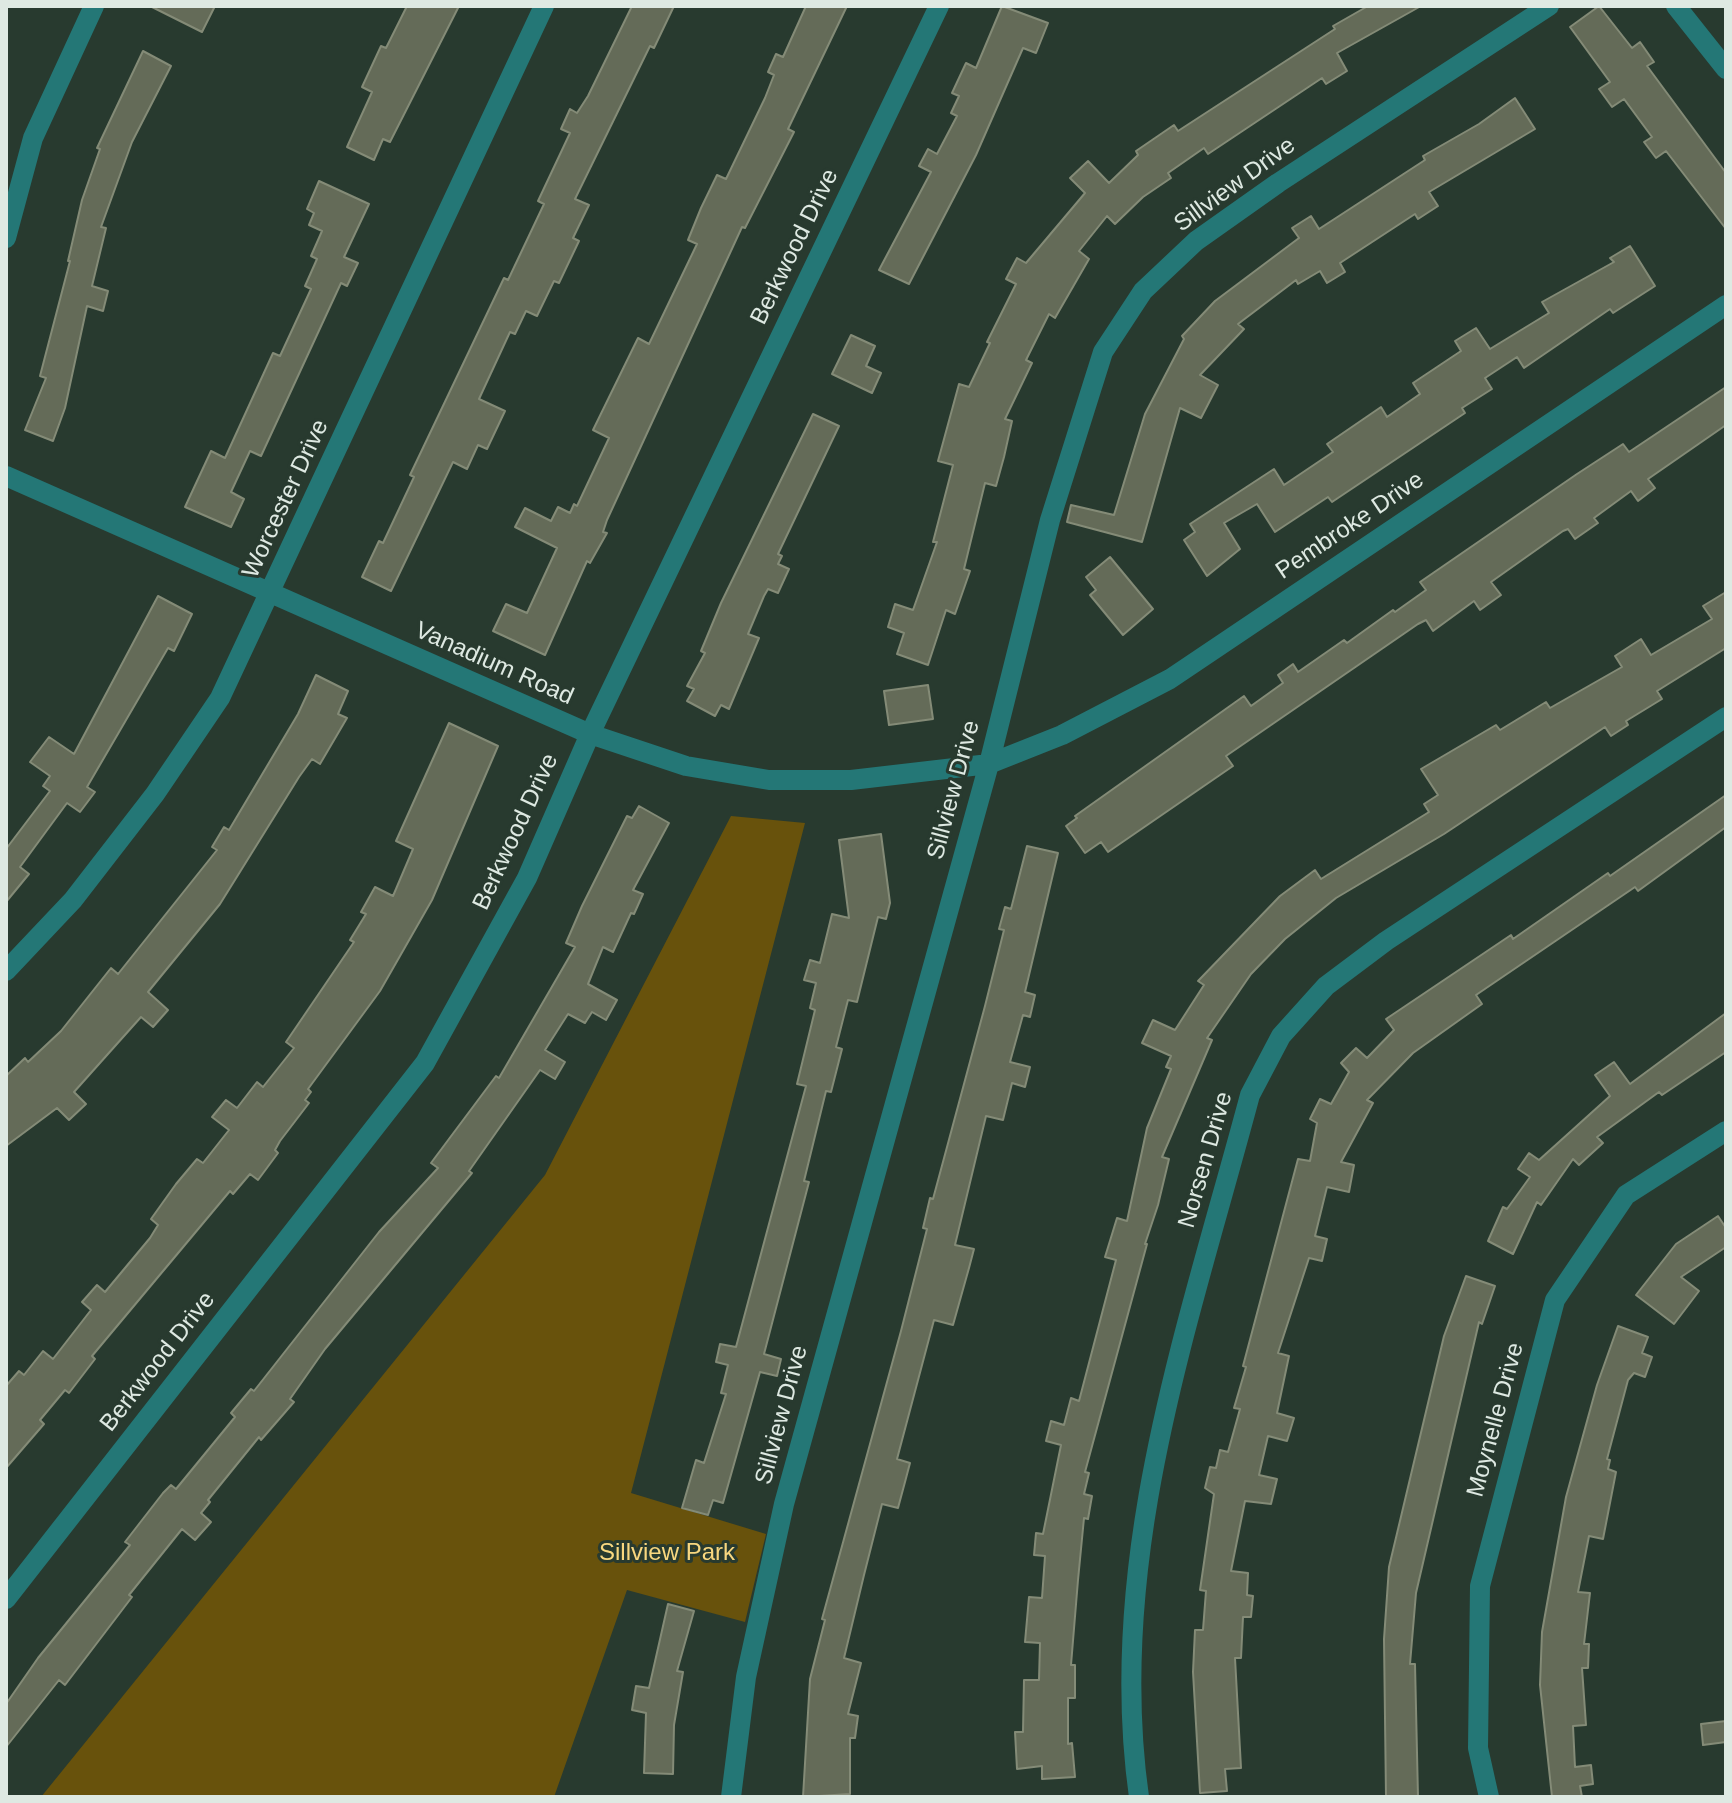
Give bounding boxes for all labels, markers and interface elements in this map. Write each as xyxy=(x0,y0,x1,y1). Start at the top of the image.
street label: Sillview Drive xyxy=(1169,131,1301,239)
street label: Berkwood Drive xyxy=(745,165,845,329)
street label: Worcester Drive xyxy=(237,415,335,583)
street label: Pembroke Drive xyxy=(1271,466,1429,586)
street label: Vanadium Road xyxy=(410,616,578,712)
street label: Sillview Drive xyxy=(922,717,986,863)
street label: Berkwood Drive xyxy=(467,749,565,915)
street label: Norsen Drive xyxy=(1173,1089,1239,1231)
street label: Berkwood Drive xyxy=(95,1286,221,1438)
street label: Moynelle Drive xyxy=(1462,1340,1530,1500)
street label: Sillview Drive xyxy=(750,1342,814,1488)
park label: Sillview Park xyxy=(599,1539,735,1567)

